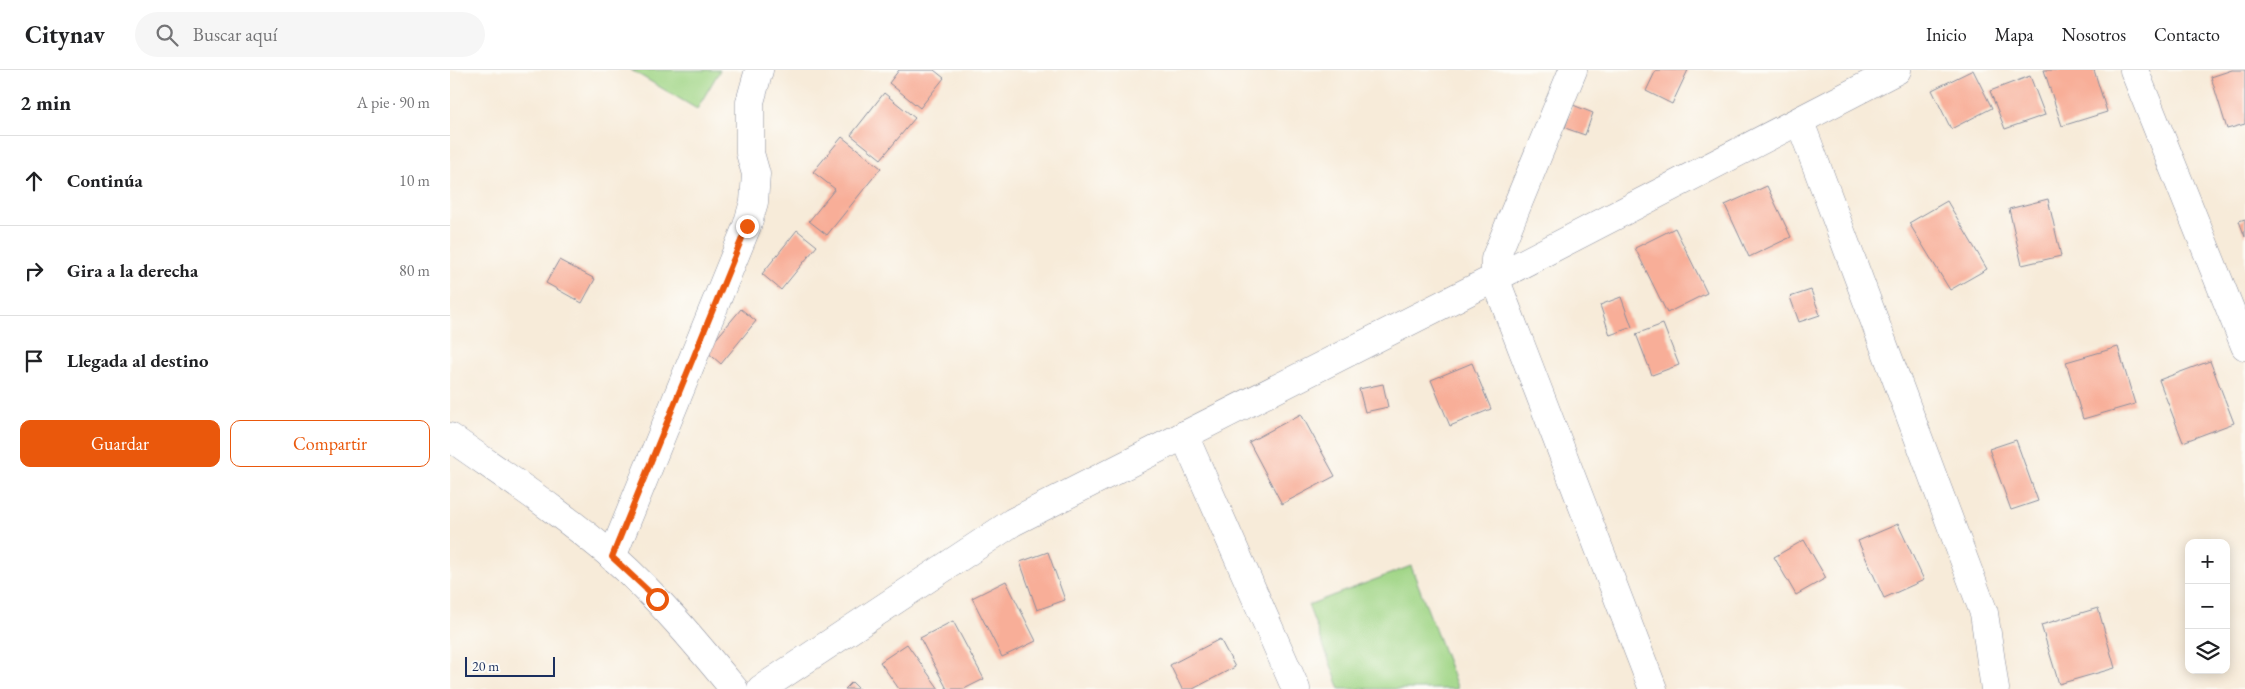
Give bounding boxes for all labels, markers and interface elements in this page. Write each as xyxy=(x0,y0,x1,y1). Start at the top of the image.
search box xyxy=(135,12,485,57)
text: Citynav xyxy=(25,19,105,50)
icon: search xyxy=(153,21,181,49)
text: Buscar aquí xyxy=(193,22,277,47)
text: Inicio xyxy=(1926,23,1967,46)
text: Mapa xyxy=(1995,23,2034,46)
text: Nosotros xyxy=(2062,23,2126,46)
text: Contacto xyxy=(2154,23,2220,46)
text: 2 min xyxy=(20,89,71,116)
text: A pie · 90 m xyxy=(357,92,430,113)
icon: ahead xyxy=(20,167,48,195)
text: Continúa xyxy=(67,168,143,193)
text: 10 m xyxy=(399,170,430,191)
route end xyxy=(736,215,759,238)
icon: right xyxy=(20,257,48,285)
text: Gira a la derecha xyxy=(67,258,198,283)
text: 80 m xyxy=(399,260,430,281)
icon: arrive xyxy=(20,347,48,375)
text: Llegada al destino xyxy=(67,348,209,373)
button: Guardar xyxy=(20,420,220,467)
button: Compartir xyxy=(230,420,430,467)
map controls xyxy=(2185,539,2230,674)
button: + xyxy=(2185,539,2230,584)
button: − xyxy=(2185,584,2230,629)
route start xyxy=(646,588,669,611)
button: layers xyxy=(2185,629,2230,674)
scale bar xyxy=(465,654,555,677)
text: 20 m xyxy=(472,657,499,675)

